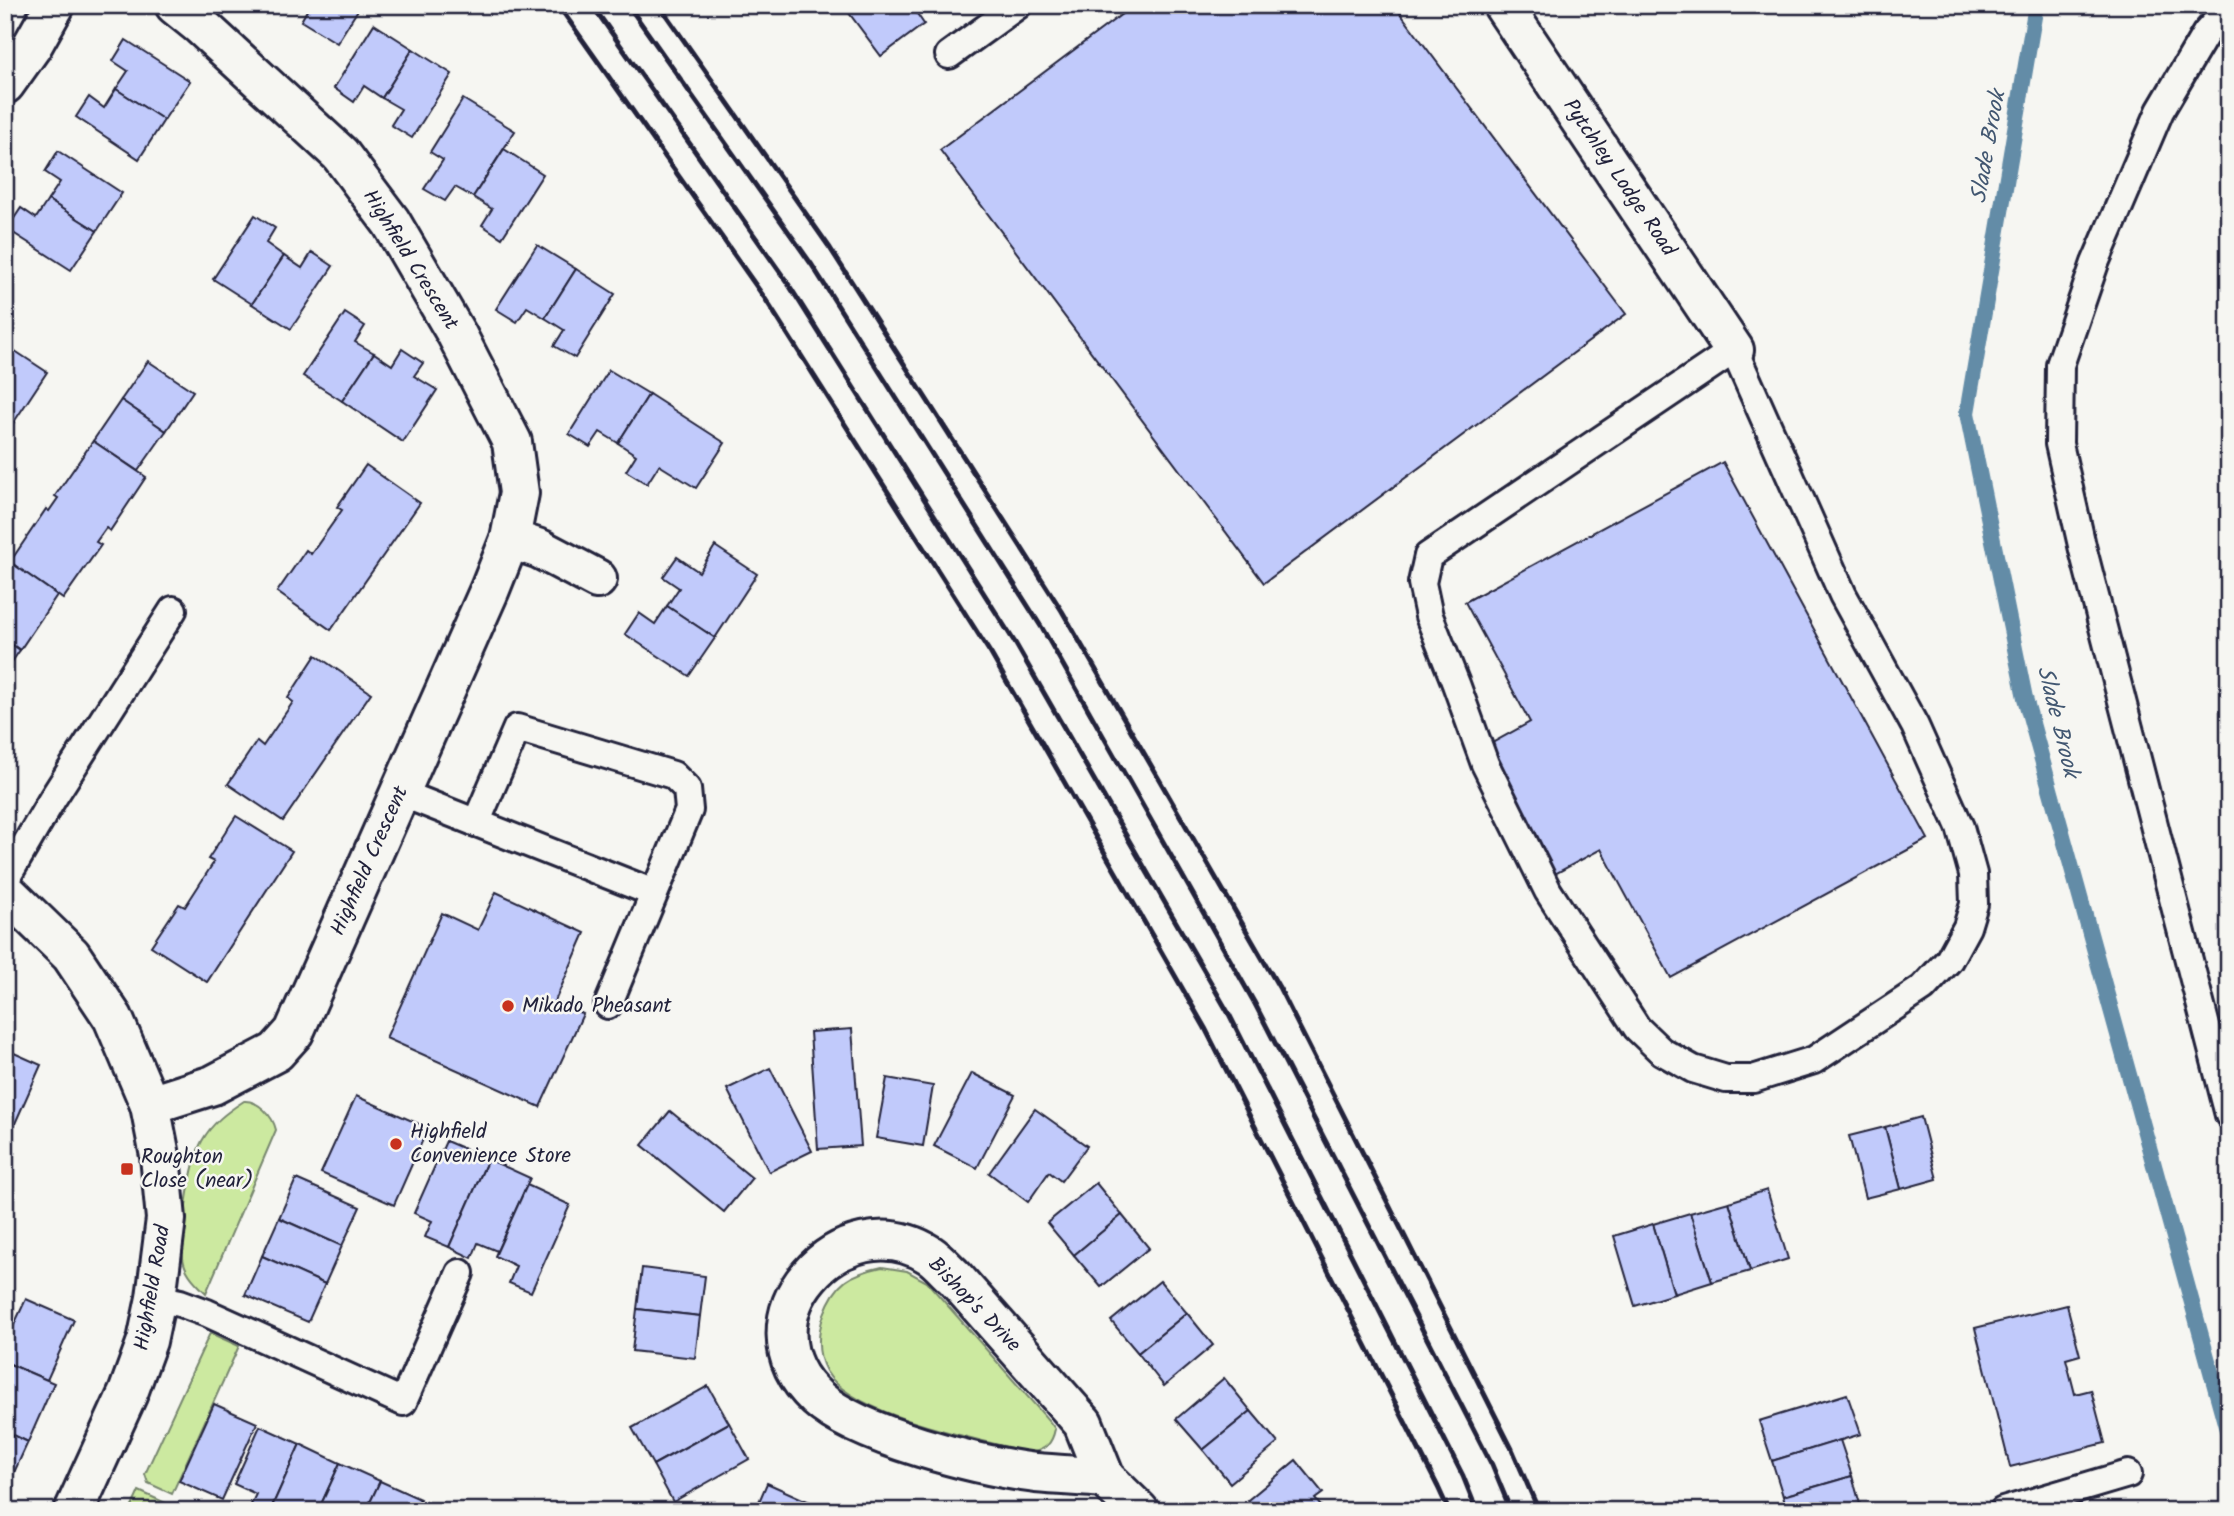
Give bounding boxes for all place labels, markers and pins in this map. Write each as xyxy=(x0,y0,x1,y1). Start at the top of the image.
place label: Mikado Pheasant xyxy=(522,990,673,1023)
marker: Mikado Pheasant xyxy=(500,998,516,1014)
place label: Highfield Convenience Store xyxy=(410,1116,571,1173)
marker: Highfield Convenience Store xyxy=(388,1136,404,1152)
place label: Roughton Close (near) xyxy=(141,1141,253,1198)
marker: Roughton Close (near) xyxy=(119,1161,135,1177)

